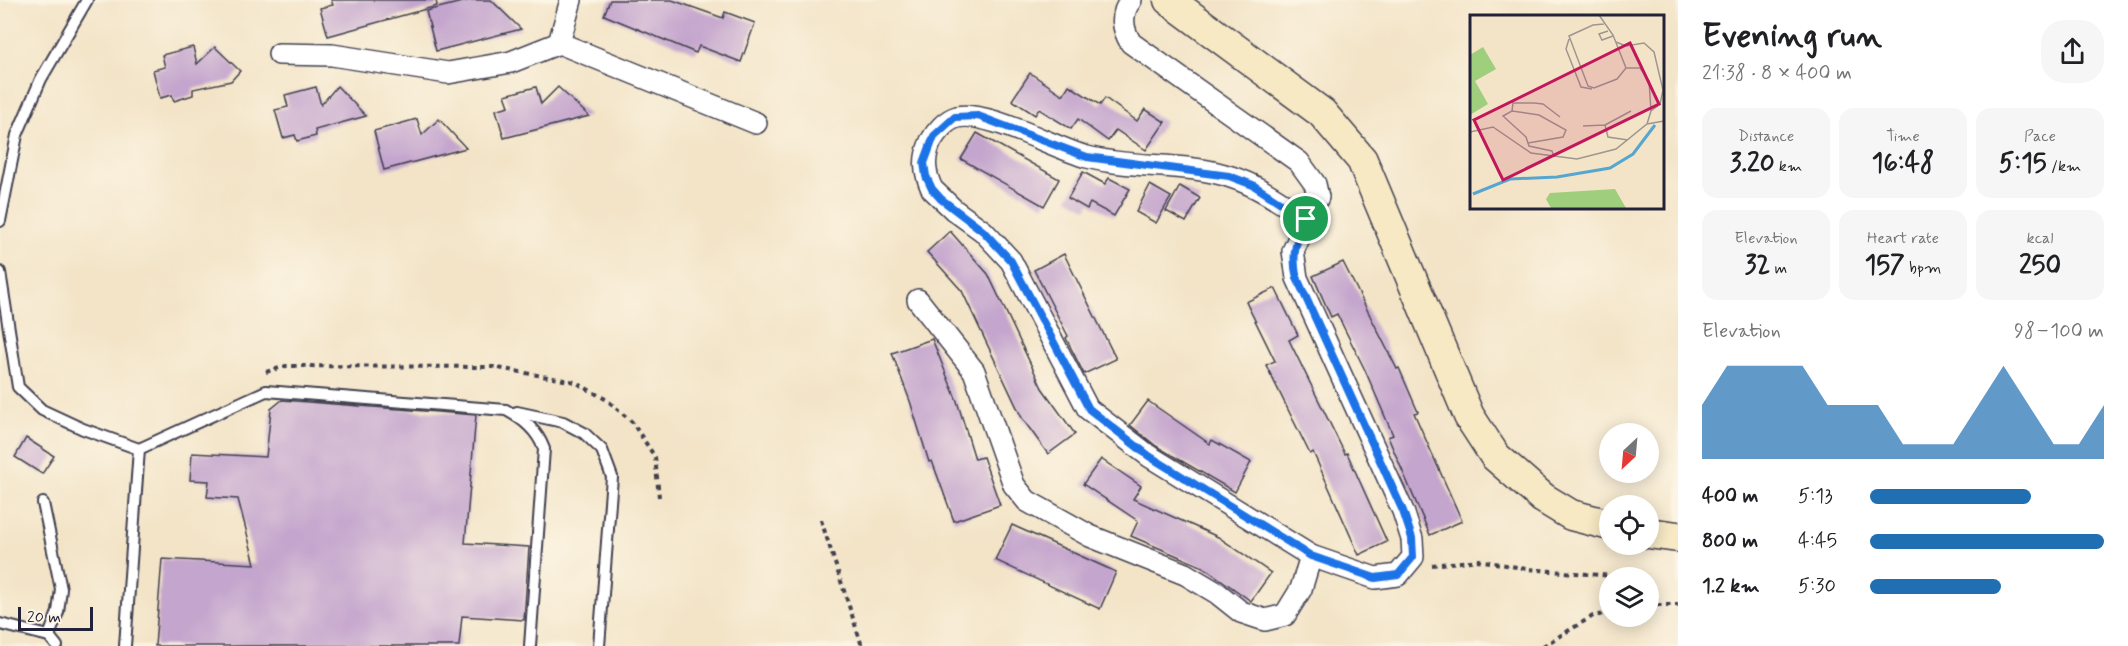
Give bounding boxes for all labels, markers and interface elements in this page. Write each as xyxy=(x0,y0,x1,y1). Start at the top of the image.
inset map xyxy=(1470,15,1663,208)
text: Evening run xyxy=(1702,15,1882,59)
button: share xyxy=(2041,20,2104,83)
text: 21:38 · 8 × 400 m xyxy=(1702,60,1852,87)
text: Distance xyxy=(1738,126,1794,147)
text: Time xyxy=(1886,126,1920,147)
text: Pace xyxy=(2024,126,2056,147)
text: 3.20 xyxy=(1730,147,1775,181)
text: 16:48 xyxy=(1872,147,1934,181)
text: 5:15 xyxy=(1999,147,2047,181)
text: km xyxy=(1775,156,1802,177)
text: /km xyxy=(2047,156,2081,177)
pin xyxy=(1280,193,1331,244)
icon: arrive xyxy=(1289,202,1322,235)
text: Elevation xyxy=(1735,228,1798,249)
text: Heart rate xyxy=(1867,228,1939,249)
text: kcal xyxy=(2027,228,2053,249)
text: 32 xyxy=(1745,249,1770,283)
text: 157 xyxy=(1865,249,1905,283)
text: 250 xyxy=(2019,249,2061,283)
text: m xyxy=(1770,258,1787,279)
text: bpm xyxy=(1905,258,1941,279)
text: Elevation xyxy=(1702,318,1781,345)
text: 98–100 m xyxy=(2014,318,2104,345)
north arrow xyxy=(1599,423,1659,483)
map controls xyxy=(1599,423,1659,627)
text: 400 m xyxy=(1702,483,1758,510)
text: 5:13 xyxy=(1798,483,1833,510)
button: locate xyxy=(1599,495,1659,555)
text: 800 m xyxy=(1702,528,1758,555)
text: 4:45 xyxy=(1798,528,1837,555)
button: layers xyxy=(1599,567,1659,627)
text: 1.2 km xyxy=(1702,573,1759,600)
text: 5:30 xyxy=(1798,573,1836,600)
scale bar xyxy=(18,604,93,632)
text: 20 m xyxy=(27,607,61,628)

